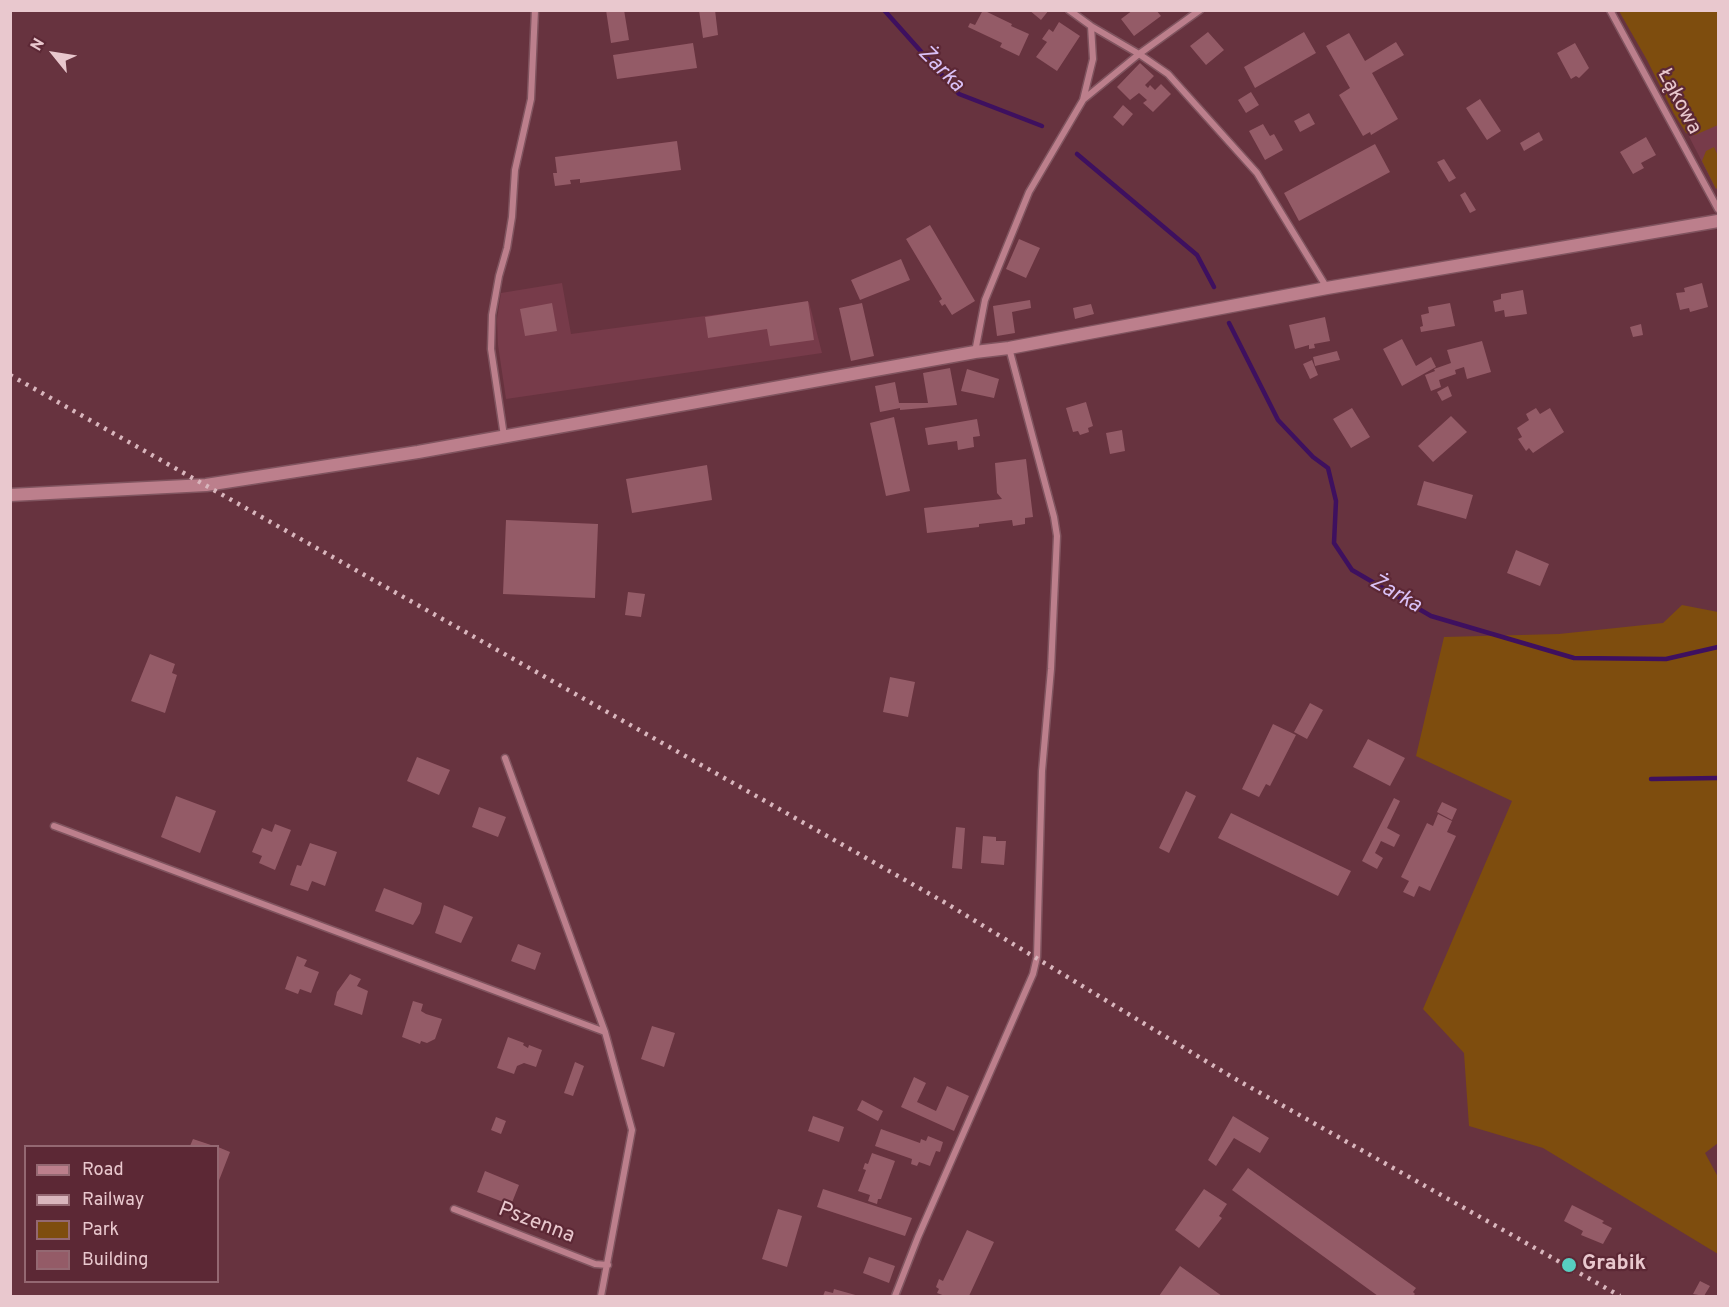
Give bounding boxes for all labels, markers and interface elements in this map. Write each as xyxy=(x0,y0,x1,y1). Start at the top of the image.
north arrow xyxy=(24,24,84,84)
text: N xyxy=(27,35,50,55)
water label: Żarka xyxy=(911,41,969,99)
street label: Łąkowa xyxy=(1650,65,1706,139)
water label: Żarka xyxy=(1365,570,1425,620)
legend xyxy=(24,1145,219,1283)
text: Road xyxy=(82,1159,124,1182)
text: Railway xyxy=(82,1189,144,1212)
street label: Pszenna xyxy=(494,1198,578,1250)
text: Park xyxy=(82,1219,119,1242)
text: Building xyxy=(82,1249,148,1272)
place label: Grabik xyxy=(1582,1252,1646,1278)
marker: Grabik xyxy=(1560,1256,1578,1274)

